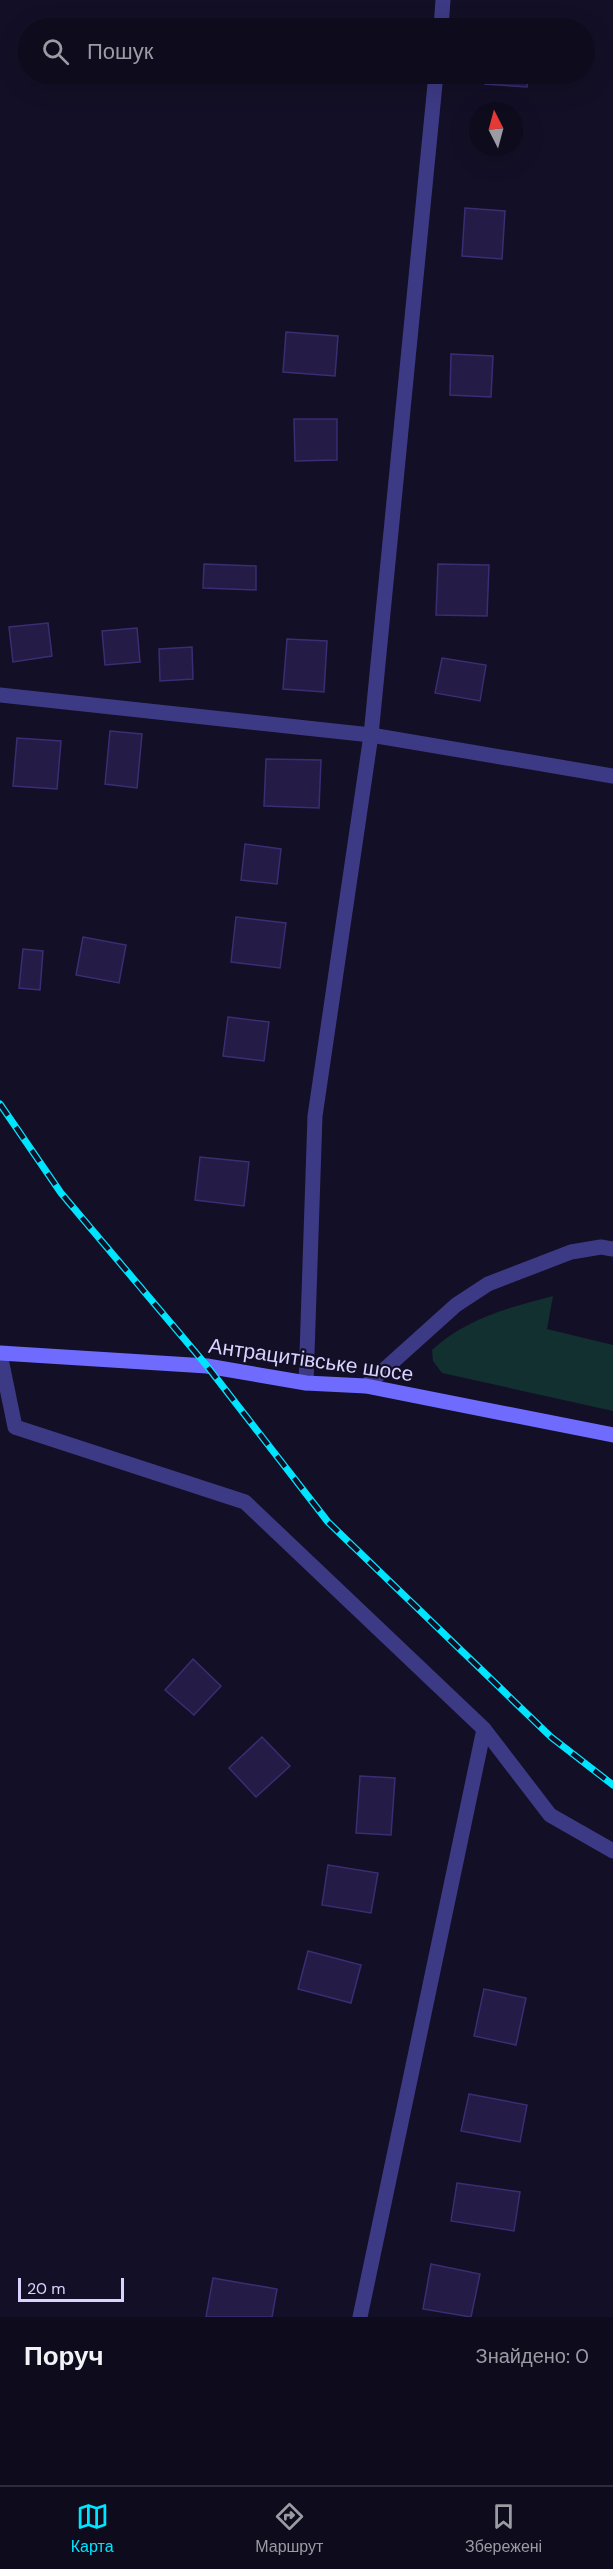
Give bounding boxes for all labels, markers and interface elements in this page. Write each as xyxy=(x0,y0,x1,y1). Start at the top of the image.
search box xyxy=(18,18,595,84)
icon: search xyxy=(39,35,72,68)
text: Пошук xyxy=(87,37,153,66)
north arrow xyxy=(469,102,523,156)
street label: Антрацитівське шосе xyxy=(207,1332,415,1388)
scale bar xyxy=(18,2275,124,2302)
text: 20 m xyxy=(27,2278,66,2299)
text: Поруч xyxy=(24,2339,104,2373)
text: Знайдено: 0 xyxy=(476,2343,589,2369)
tab: Карта xyxy=(71,2500,114,2557)
tab: Маршрут xyxy=(255,2500,323,2557)
tab: Збережені xyxy=(465,2500,542,2557)

